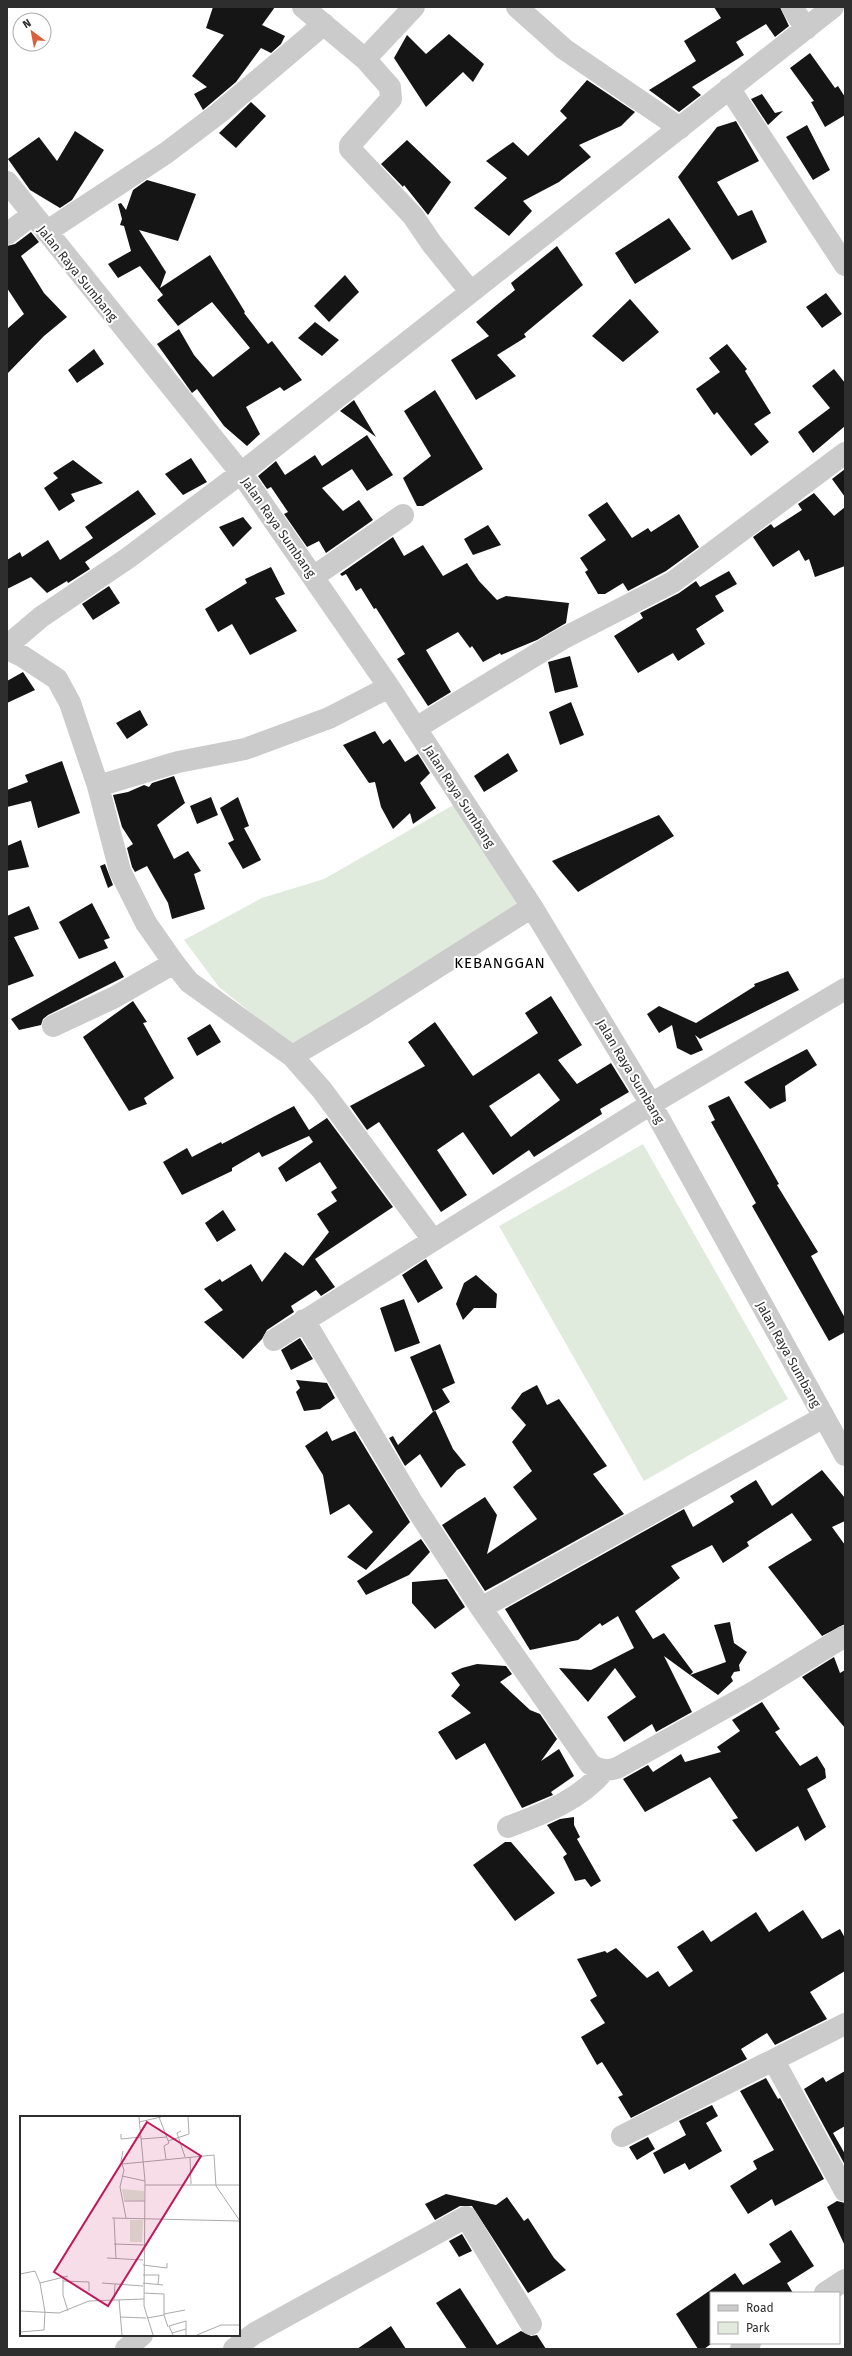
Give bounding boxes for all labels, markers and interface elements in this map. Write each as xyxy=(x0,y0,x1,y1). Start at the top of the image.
north arrow xyxy=(12,12,52,52)
text: N xyxy=(20,16,34,31)
street label: Jalan Raya Sumbang xyxy=(34,222,121,324)
street label: Jalan Raya Sumbang xyxy=(238,474,319,580)
street label: Jalan Raya Sumbang xyxy=(421,742,498,850)
district label: KEBANGGAN xyxy=(454,954,546,972)
street label: Jalan Raya Sumbang xyxy=(594,1016,668,1126)
street label: Jalan Raya Sumbang xyxy=(753,1299,824,1410)
inset map xyxy=(20,2116,240,2336)
legend xyxy=(710,2292,840,2344)
text: Road xyxy=(746,2301,774,2315)
text: Park xyxy=(746,2321,770,2335)

